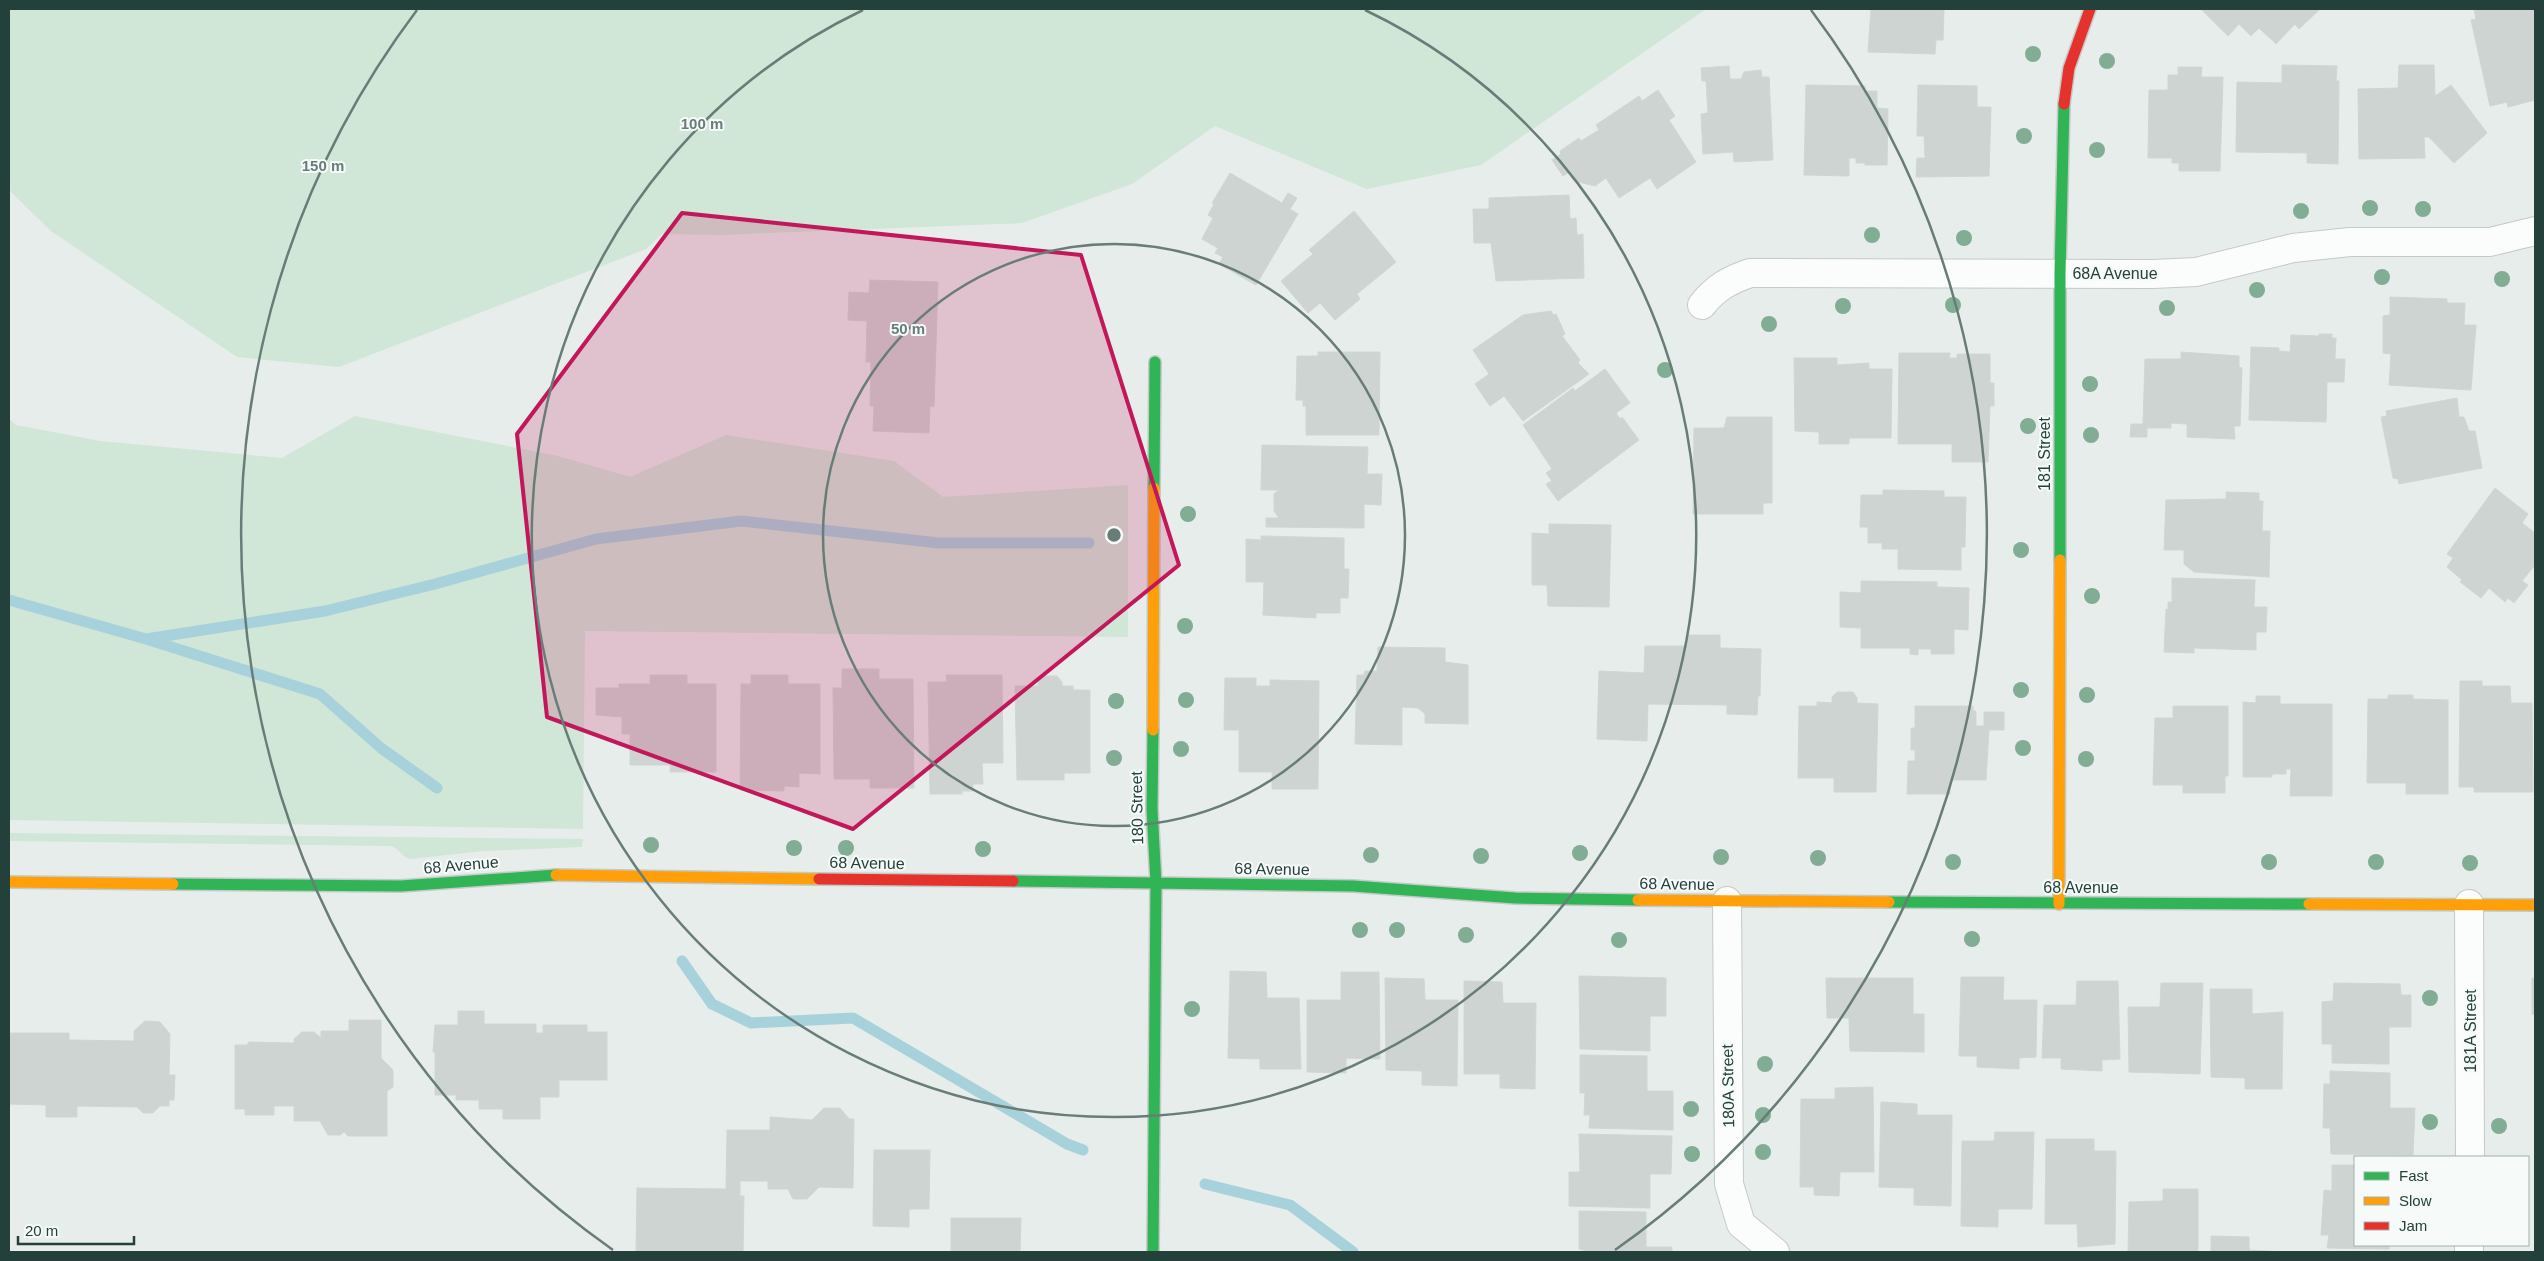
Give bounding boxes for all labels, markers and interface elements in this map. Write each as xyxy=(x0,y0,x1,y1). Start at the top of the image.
text: 100 m xyxy=(681,115,723,132)
text: 150 m xyxy=(302,157,344,174)
street label: 68A Avenue xyxy=(2072,265,2158,282)
text: 50 m xyxy=(891,320,925,337)
street label: 181 Street xyxy=(2036,417,2053,491)
centre of rings xyxy=(1105,526,1123,544)
street label: 180 Street xyxy=(1128,770,1146,845)
street label: 68 Avenue xyxy=(423,853,499,877)
street label: 68 Avenue xyxy=(829,854,905,872)
street label: 68 Avenue xyxy=(1234,860,1310,878)
street label: 68 Avenue xyxy=(1639,875,1715,893)
street label: 68 Avenue xyxy=(2043,879,2119,896)
street label: 181A Street xyxy=(2462,989,2479,1073)
street label: 180A Street xyxy=(1719,1043,1737,1128)
legend xyxy=(2354,1156,2529,1246)
text: Fast xyxy=(2399,1167,2429,1184)
text: Slow xyxy=(2399,1192,2432,1209)
scale bar xyxy=(18,1214,134,1246)
text: Jam xyxy=(2399,1217,2427,1234)
text: 20 m xyxy=(25,1222,58,1239)

